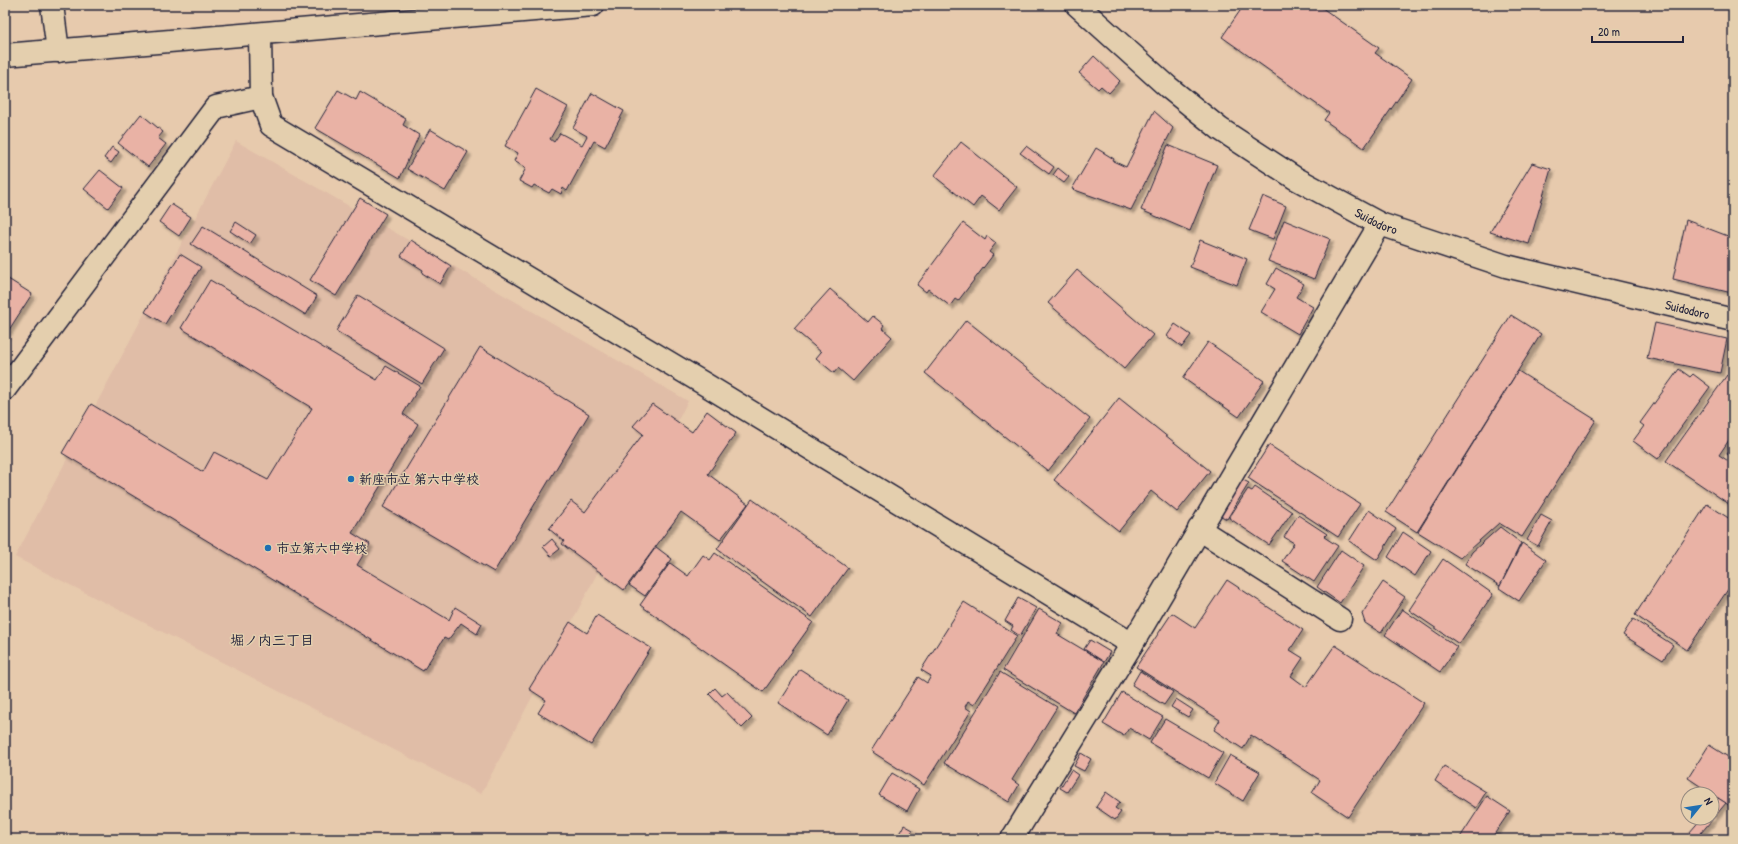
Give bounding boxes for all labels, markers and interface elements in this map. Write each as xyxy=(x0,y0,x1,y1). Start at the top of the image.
scale bar xyxy=(1592,18,1683,44)
text: 20 m xyxy=(1598,23,1620,40)
street label: Suidodoro xyxy=(1352,203,1400,238)
street label: Suidodoro xyxy=(1664,295,1712,323)
place label: 新座市立 第六中学校 xyxy=(359,470,479,488)
marker: 新座市立 第六中学校 xyxy=(346,474,356,484)
place label: 市立第六中学校 xyxy=(276,539,367,557)
marker: 市立第六中学校 xyxy=(263,543,273,553)
district label: 堀ノ内三丁目 xyxy=(230,630,314,649)
north arrow xyxy=(1680,786,1720,826)
text: N xyxy=(1701,795,1716,807)

